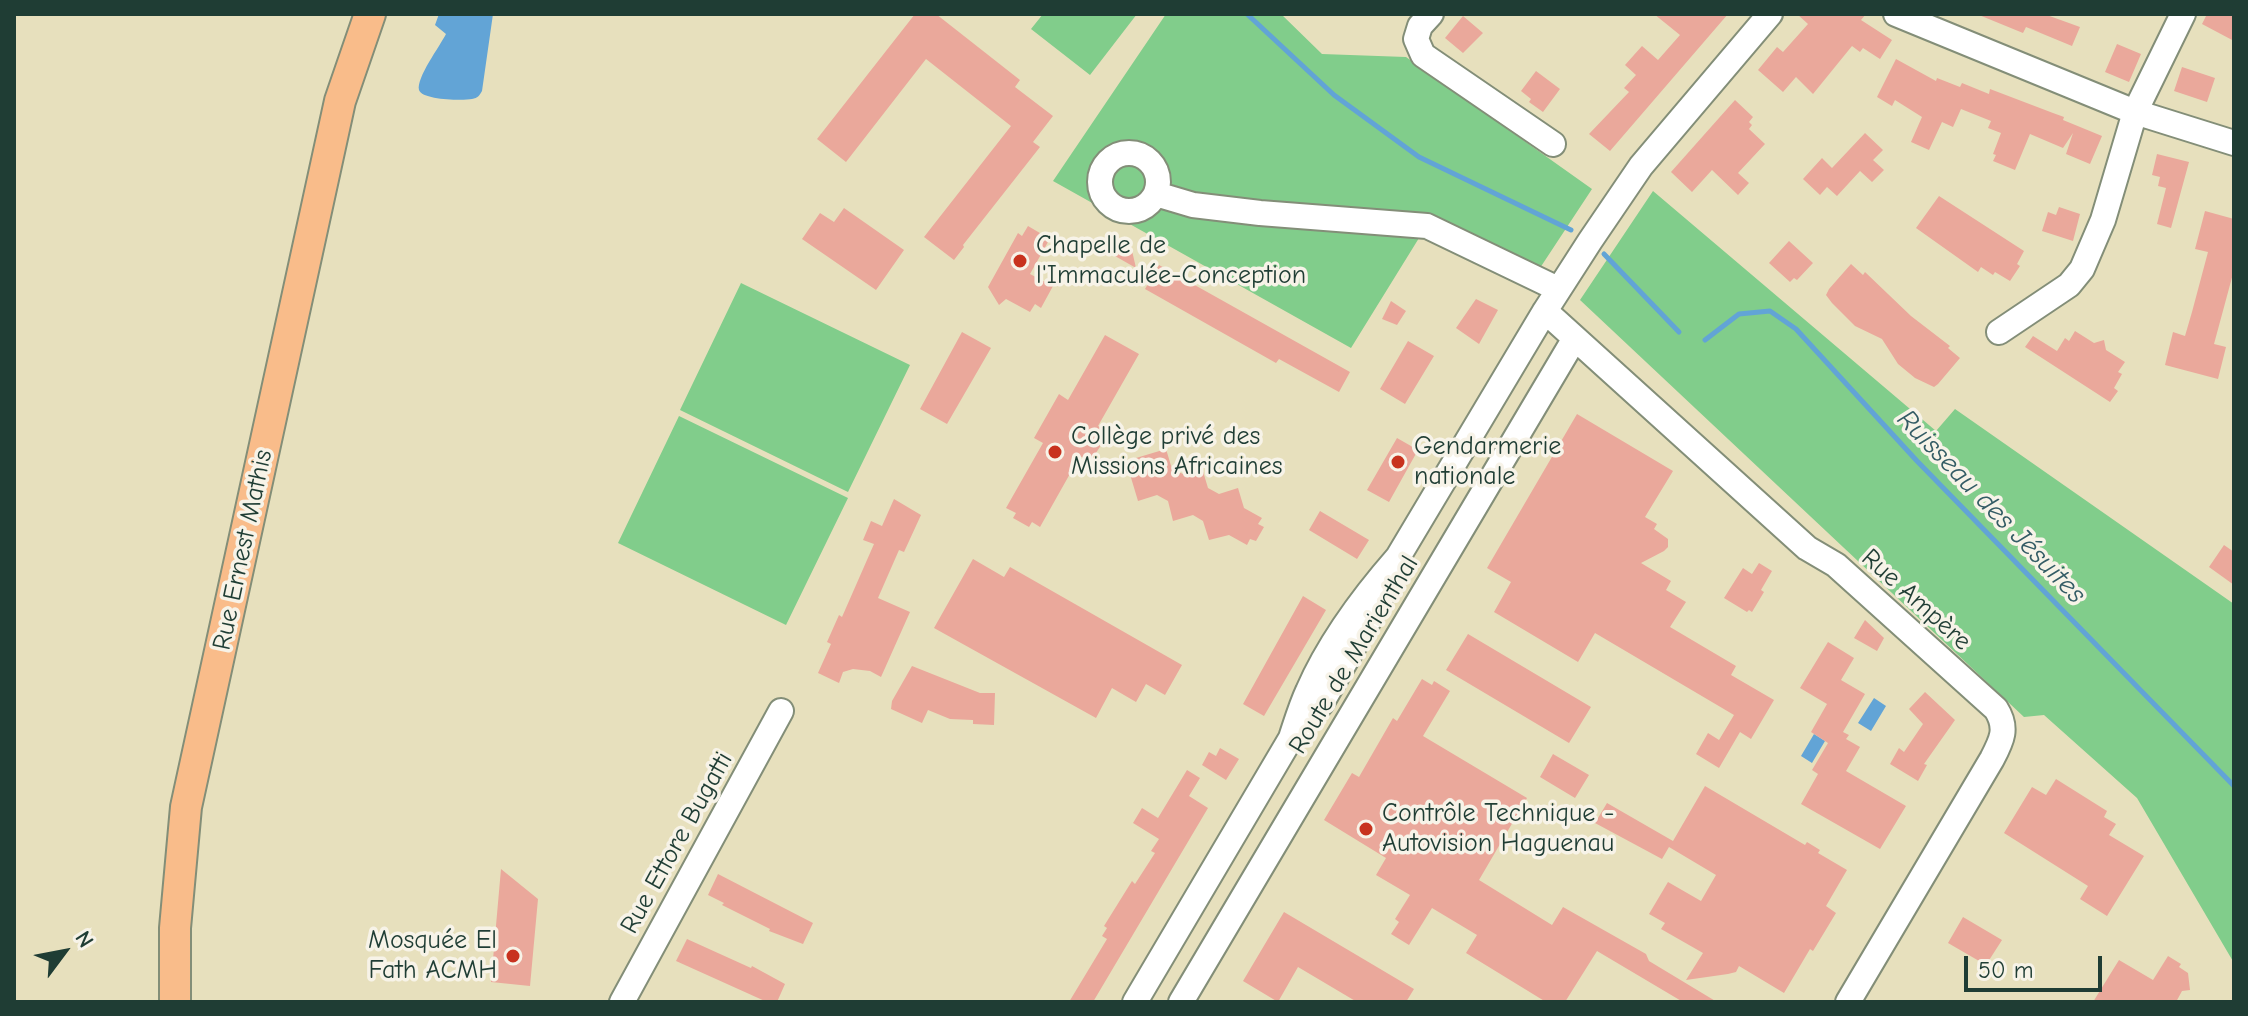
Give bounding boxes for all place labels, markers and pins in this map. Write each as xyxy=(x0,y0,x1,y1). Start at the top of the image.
place label: Chapelle de l'Immaculée-Conception xyxy=(1036,230,1306,292)
marker: Chapelle de l'Immaculée-Conception xyxy=(1011,252,1029,270)
place label: Collège privé des Missions Africaines xyxy=(1071,421,1283,482)
place label: Gendarmerie nationale xyxy=(1414,431,1561,492)
marker: Collège privé des Missions Africaines xyxy=(1046,443,1064,461)
marker: Gendarmerie nationale xyxy=(1389,453,1407,471)
place label: Contrôle Technique - Autovision Haguenau xyxy=(1382,798,1614,860)
marker: Contrôle Technique - Autovision Haguenau xyxy=(1357,820,1375,838)
place label: Mosquée El Fath ACMH xyxy=(368,925,497,986)
marker: Mosquée El Fath ACMH xyxy=(504,947,522,965)

